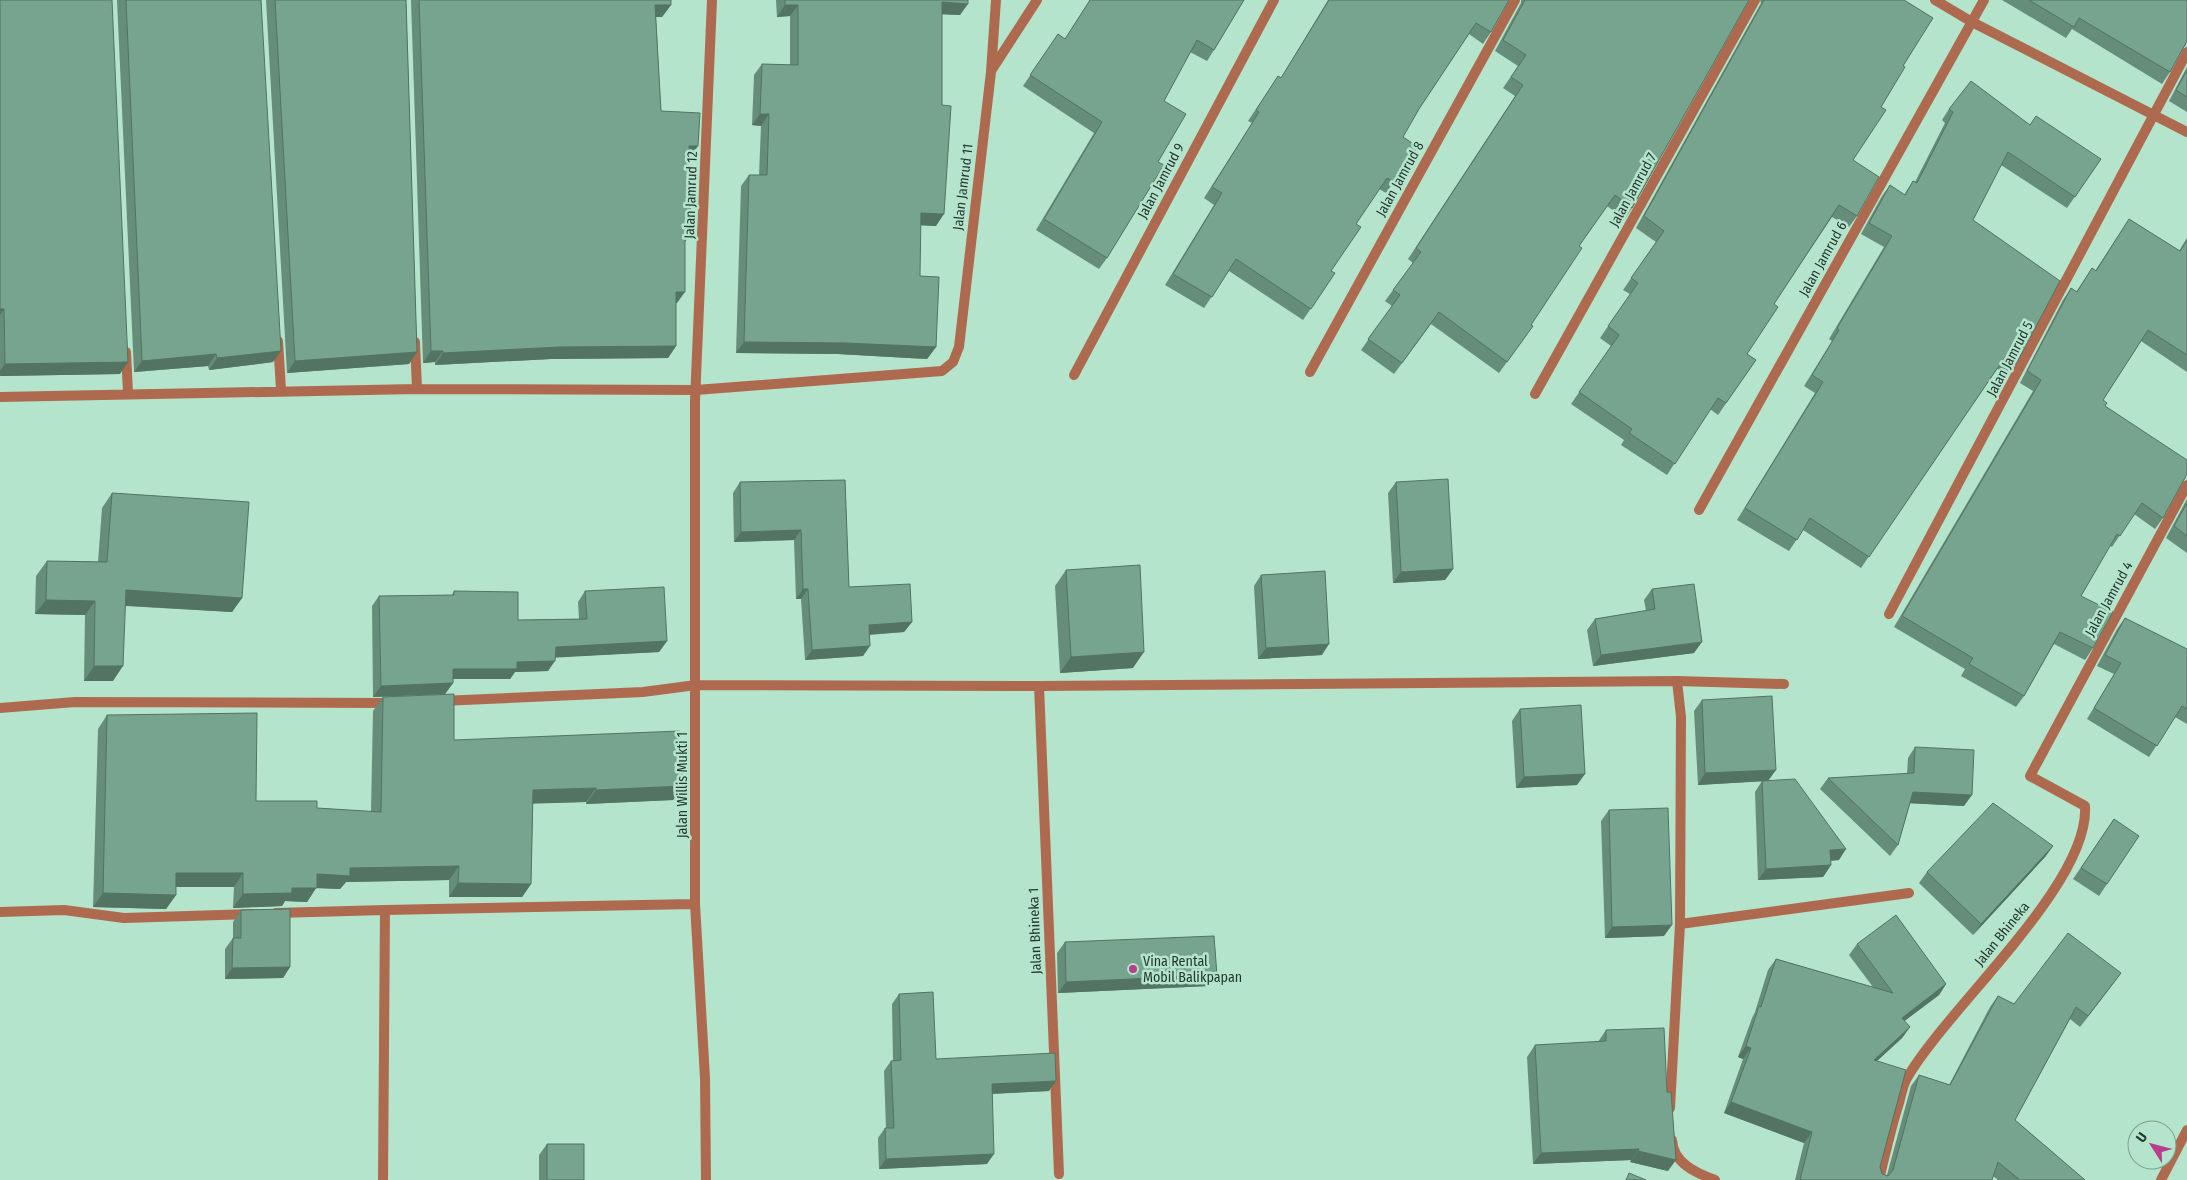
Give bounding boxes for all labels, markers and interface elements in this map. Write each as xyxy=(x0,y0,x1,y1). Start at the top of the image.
street label: Jalan Jamrud 8 xyxy=(1372,139,1428,219)
street label: Jalan Jamrud 9 xyxy=(1134,140,1188,222)
street label: Jalan Jamrud 11 xyxy=(949,143,977,231)
street label: Jalan Jamrud 7 xyxy=(1606,150,1660,230)
street label: Jalan Jamrud 12 xyxy=(681,151,701,239)
street label: Jalan Jamrud 6 xyxy=(1795,218,1851,299)
street label: Jalan Jamrud 5 xyxy=(1983,319,2037,399)
street label: Jalan Jamrud 4 xyxy=(2081,558,2137,639)
street label: Jalan Willis Mukti 1 xyxy=(674,732,691,838)
street label: Jalan Bhineka 1 xyxy=(1025,887,1045,975)
street label: Jalan Bhineka xyxy=(1971,898,2033,970)
place label: Vina Rental Mobil Balikpapan xyxy=(1143,953,1242,986)
marker: Vina Rental Mobil Balikpapan xyxy=(1127,963,1139,975)
north arrow xyxy=(2127,1120,2177,1170)
text: U xyxy=(2133,1129,2151,1146)

